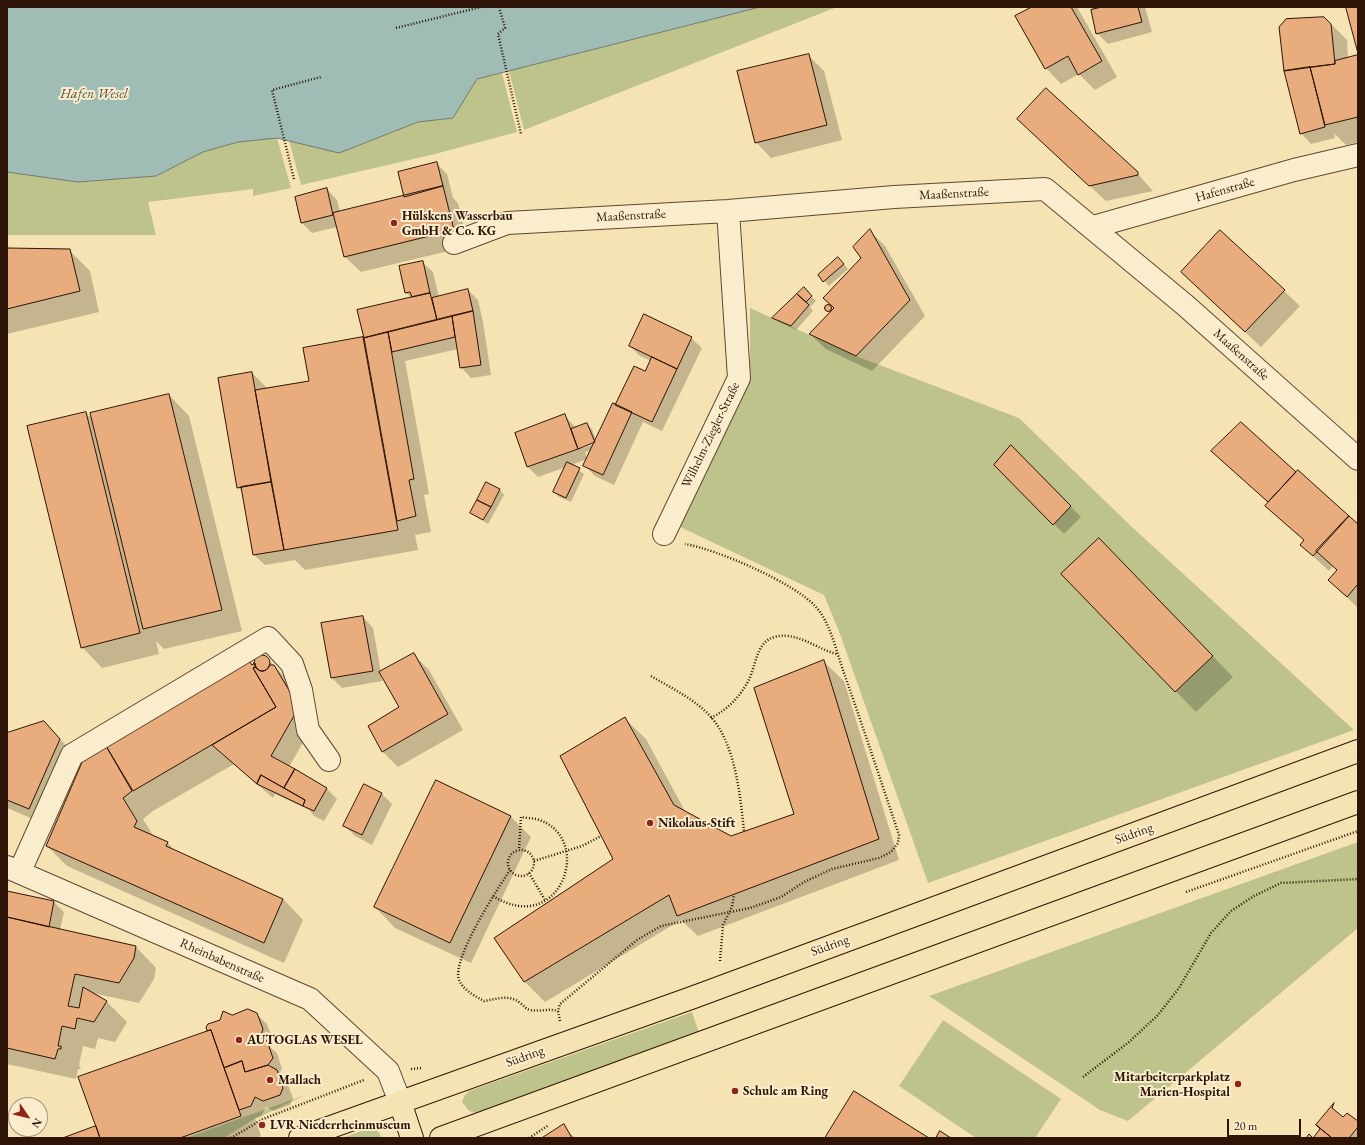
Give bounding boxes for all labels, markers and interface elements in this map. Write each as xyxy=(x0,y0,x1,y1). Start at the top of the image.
water label: Hafen Wesel xyxy=(60,86,128,102)
street label: Hafenstraße xyxy=(1194,174,1256,206)
street label: Maaßenstraße xyxy=(919,184,989,204)
street label: Maaßenstraße xyxy=(596,206,666,226)
place label: Hülskens Wasserbau GmbH & Co. KG xyxy=(402,208,513,239)
marker: Hülskens Wasserbau GmbH & Co. KG xyxy=(389,218,399,228)
street label: Maaßenstraße xyxy=(1210,326,1272,384)
street label: Wilhelm-Ziegler-Straße xyxy=(679,380,743,490)
place label: Nikolaus-Stift xyxy=(658,815,735,831)
marker: Nikolaus-Stift xyxy=(645,818,655,828)
street label: Südring xyxy=(1113,820,1155,848)
street label: Südring xyxy=(809,932,851,960)
street label: Rheinbabenstraße xyxy=(177,935,267,987)
place label: AUTOGLAS WESEL xyxy=(247,1032,363,1048)
marker: AUTOGLAS WESEL xyxy=(234,1035,244,1045)
street label: Südring xyxy=(504,1043,546,1071)
place label: Mitarbeiterparkplatz Marien-Hospital xyxy=(1114,1069,1230,1100)
place label: Mallach xyxy=(278,1072,321,1088)
marker: Mallach xyxy=(265,1075,275,1085)
marker: Mitarbeiterparkplatz Marien-Hospital xyxy=(1233,1079,1243,1089)
place label: Schule am Ring xyxy=(743,1083,828,1099)
marker: Schule am Ring xyxy=(730,1086,740,1096)
north arrow xyxy=(8,1097,48,1137)
scale bar xyxy=(1229,1111,1303,1137)
text: N xyxy=(29,1116,45,1131)
place label: LVR Niederrheinmuseum xyxy=(270,1117,411,1133)
text: 20 m xyxy=(1234,1118,1257,1134)
marker: LVR Niederrheinmuseum xyxy=(257,1120,267,1130)

